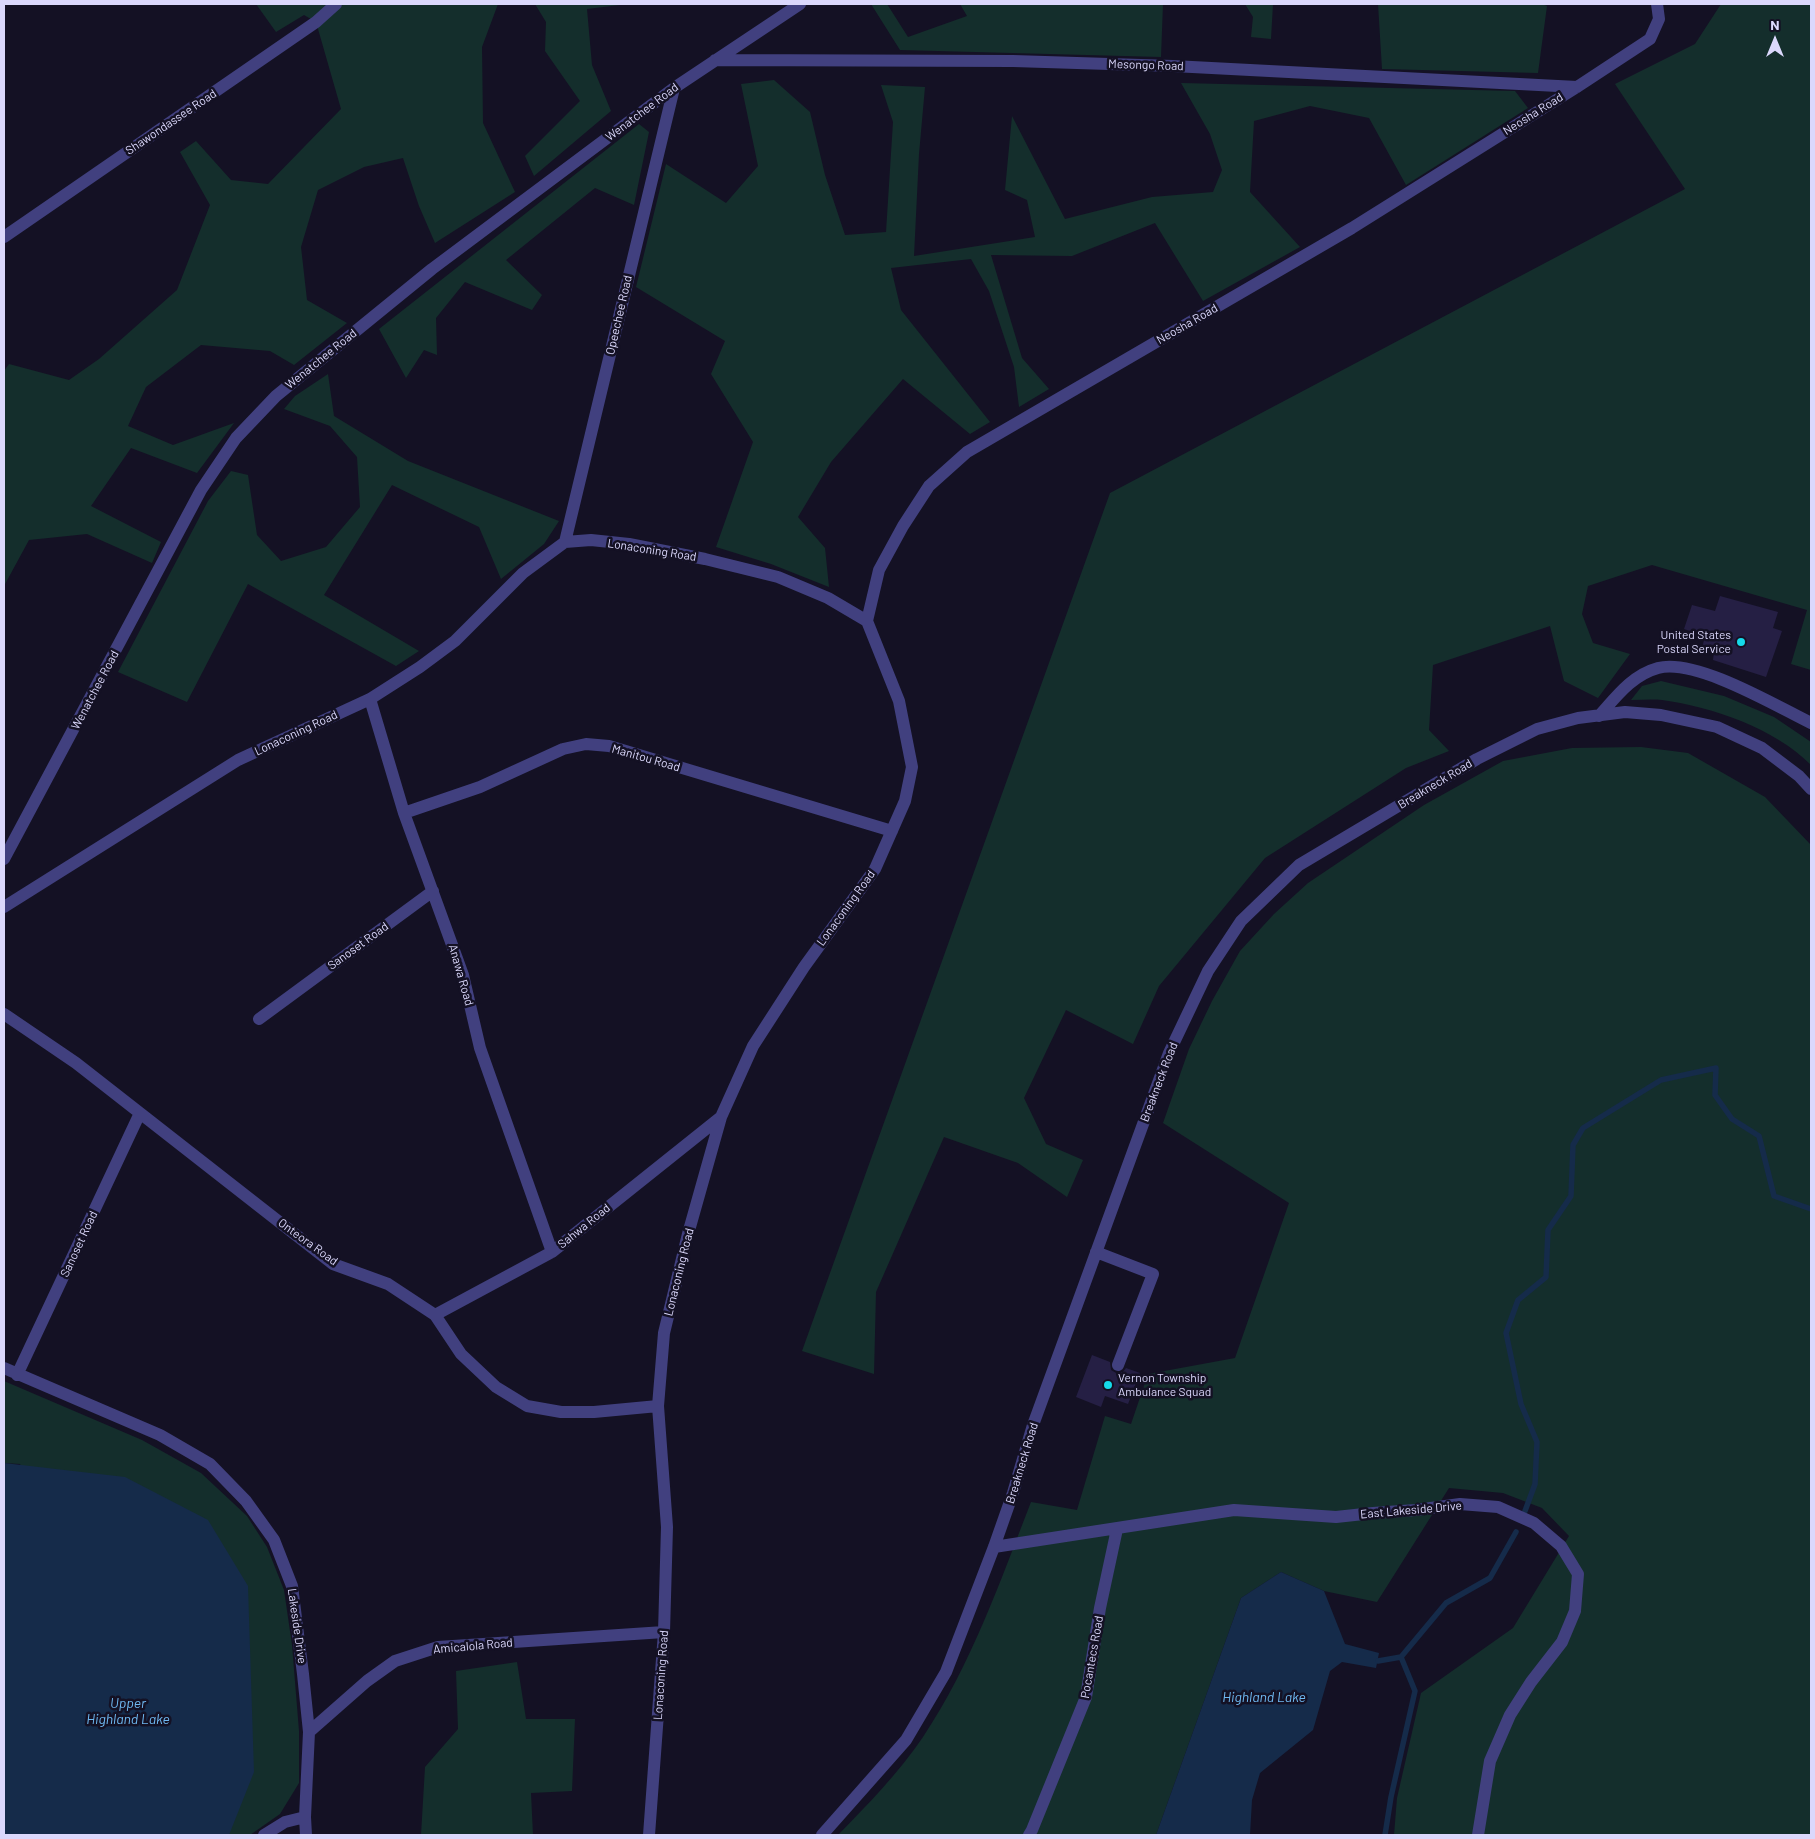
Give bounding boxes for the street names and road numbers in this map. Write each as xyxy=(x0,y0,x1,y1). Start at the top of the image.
street label: Mesongo Road xyxy=(1108,56,1184,74)
street label: Wenatchee Road xyxy=(603,80,681,144)
street label: Shawondassee Road xyxy=(123,86,219,158)
street label: Neosha Road xyxy=(1500,90,1566,138)
street label: Opeechee Road xyxy=(603,274,635,356)
street label: Neosha Road xyxy=(1154,301,1220,347)
street label: Wenatchee Road xyxy=(282,326,360,392)
street label: Lonaconing Road xyxy=(606,536,698,564)
street label: Wenatchee Road xyxy=(68,648,122,732)
street label: Lonaconing Road xyxy=(252,707,340,759)
street label: Manitou Road xyxy=(610,741,682,775)
street label: Breakneck Road xyxy=(1395,756,1475,812)
street label: Lonaconing Road xyxy=(814,867,878,949)
street label: Sanoset Road xyxy=(325,919,391,973)
street label: Anawa Road xyxy=(445,943,477,1007)
street label: Breakneck Road xyxy=(1137,1040,1181,1124)
street label: Sahwa Road xyxy=(555,1201,613,1251)
street label: Sanoset Road xyxy=(57,1209,101,1279)
street label: Onteora Road xyxy=(275,1215,341,1269)
street label: Lonaconing Road xyxy=(661,1227,697,1317)
street label: Breakneck Road xyxy=(1003,1421,1041,1505)
street label: East Lakeside Drive xyxy=(1360,1498,1462,1522)
street label: Lakeside Drive xyxy=(285,1587,309,1665)
street label: Pocantecs Road xyxy=(1078,1614,1106,1700)
street label: Lonaconing Road xyxy=(651,1630,671,1720)
street label: Amicalola Road xyxy=(433,1635,513,1657)

